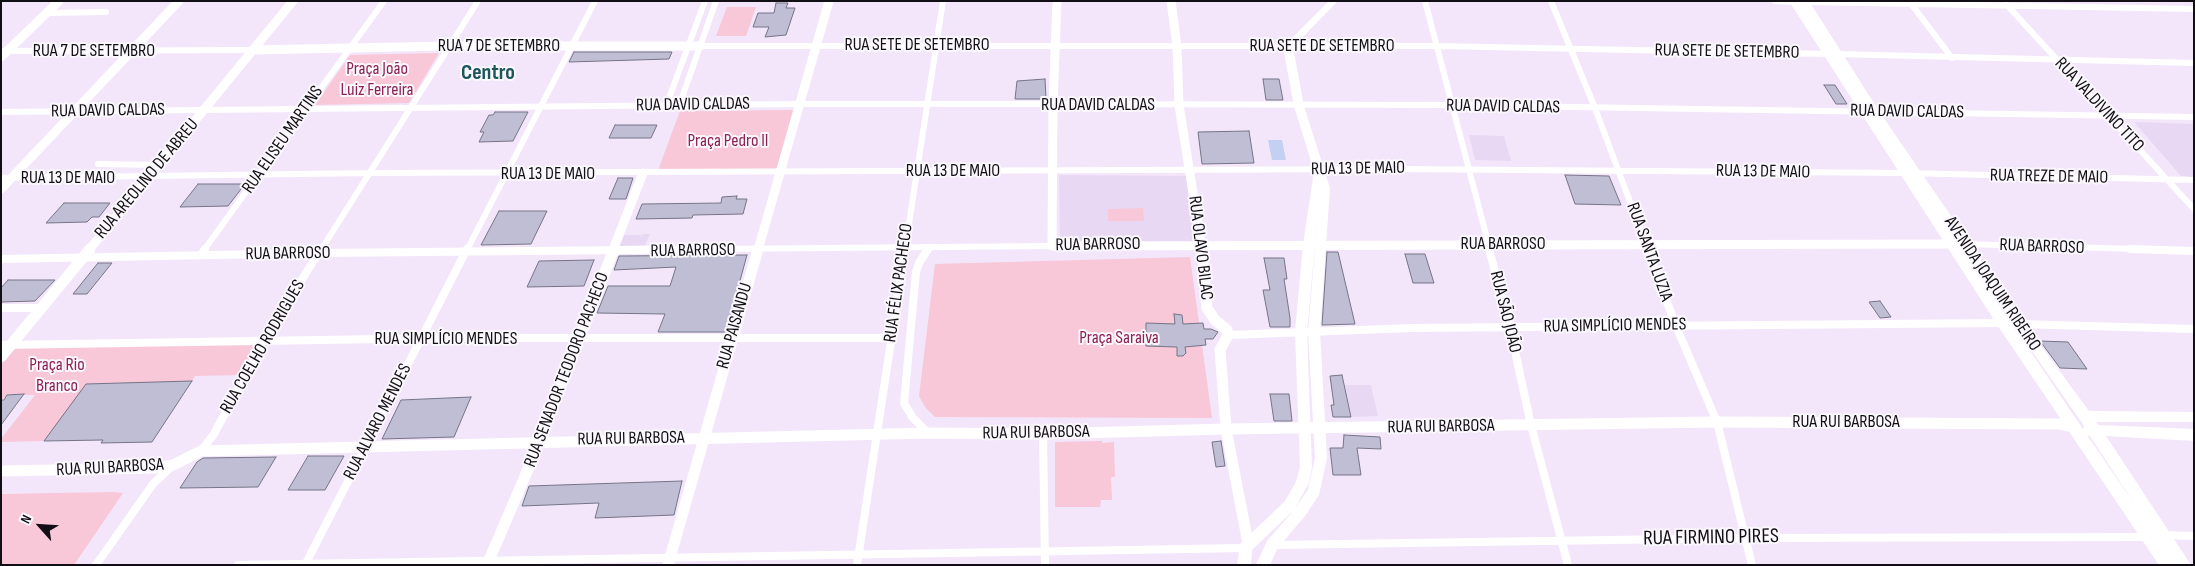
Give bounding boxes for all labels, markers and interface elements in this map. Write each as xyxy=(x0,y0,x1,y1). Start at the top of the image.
street label: RUA SETE DE SETEMBRO xyxy=(844,34,990,56)
street label: RUA 7 DE SETEMBRO xyxy=(438,35,560,57)
street label: RUA SETE DE SETEMBRO xyxy=(1249,35,1395,57)
street label: RUA 7 DE SETEMBRO xyxy=(33,40,155,62)
street label: RUA SETE DE SETEMBRO xyxy=(1654,40,1800,64)
street label: RUA VALDIVINO TITO xyxy=(2050,53,2148,157)
park label: Praça João Luiz Ferreira xyxy=(340,58,414,100)
district label: Centro xyxy=(461,60,515,86)
street label: RUA ELISEU MARTINS xyxy=(238,82,328,198)
street label: RUA DAVID CALDAS xyxy=(636,93,750,117)
street label: RUA DAVID CALDAS xyxy=(1041,94,1155,116)
street label: RUA DAVID CALDAS xyxy=(1446,95,1560,119)
street label: RUA DAVID CALDAS xyxy=(51,99,165,123)
street label: RUA DAVID CALDAS xyxy=(1850,100,1964,124)
street label: RUA AREOLINO DE ABREU xyxy=(90,114,204,244)
park label: Praça Pedro II xyxy=(688,130,768,152)
street label: RUA 13 DE MAIO xyxy=(1311,157,1405,181)
street label: RUA 13 DE MAIO xyxy=(906,160,1000,182)
street label: RUA 13 DE MAIO xyxy=(1716,160,1810,184)
street label: RUA 13 DE MAIO xyxy=(501,163,595,185)
street label: RUA TREZE DE MAIO xyxy=(1990,165,2108,189)
street label: RUA 13 DE MAIO xyxy=(21,167,115,189)
street label: RUA OLAVO BILAC xyxy=(1183,195,1217,301)
street label: RUA SANTA LUZIA xyxy=(1621,200,1677,304)
street label: AVENIDA JOAQUIM RIBEIRO xyxy=(1939,213,2045,355)
street label: RUA FÉLIX PACHECO xyxy=(880,222,918,344)
street label: RUA BARROSO xyxy=(1055,233,1141,257)
street label: RUA BARROSO xyxy=(1460,233,1546,255)
street label: RUA BARROSO xyxy=(1999,235,2085,259)
street label: RUA BARROSO xyxy=(650,239,736,263)
street label: RUA BARROSO xyxy=(245,242,331,266)
street label: RUA SÃO JOÃO xyxy=(1484,269,1526,355)
street label: RUA SENADOR TEODORO PACHECO xyxy=(520,270,614,470)
street label: RUA COELHO RODRIGUES xyxy=(216,276,310,418)
street label: RUA PAISANDU xyxy=(712,281,758,371)
street label: RUA SIMPLÍCIO MENDES xyxy=(1543,314,1687,338)
park label: Praça Saraiva xyxy=(1079,327,1159,349)
street label: RUA SIMPLÍCIO MENDES xyxy=(375,328,517,350)
park label: Praça Rio Branco xyxy=(29,354,85,396)
street label: RUA ALVARO MENDES xyxy=(339,360,417,484)
street label: RUA RUI BARBOSA xyxy=(1792,411,1900,433)
street label: RUA RUI BARBOSA xyxy=(1387,415,1495,439)
street label: RUA RUI BARBOSA xyxy=(982,421,1090,445)
street label: RUA RUI BARBOSA xyxy=(577,427,685,451)
street label: RUA RUI BARBOSA xyxy=(56,454,164,482)
north arrow xyxy=(15,501,65,551)
text: N xyxy=(17,512,35,526)
street label: RUA FIRMINO PIRES xyxy=(1643,524,1779,552)

